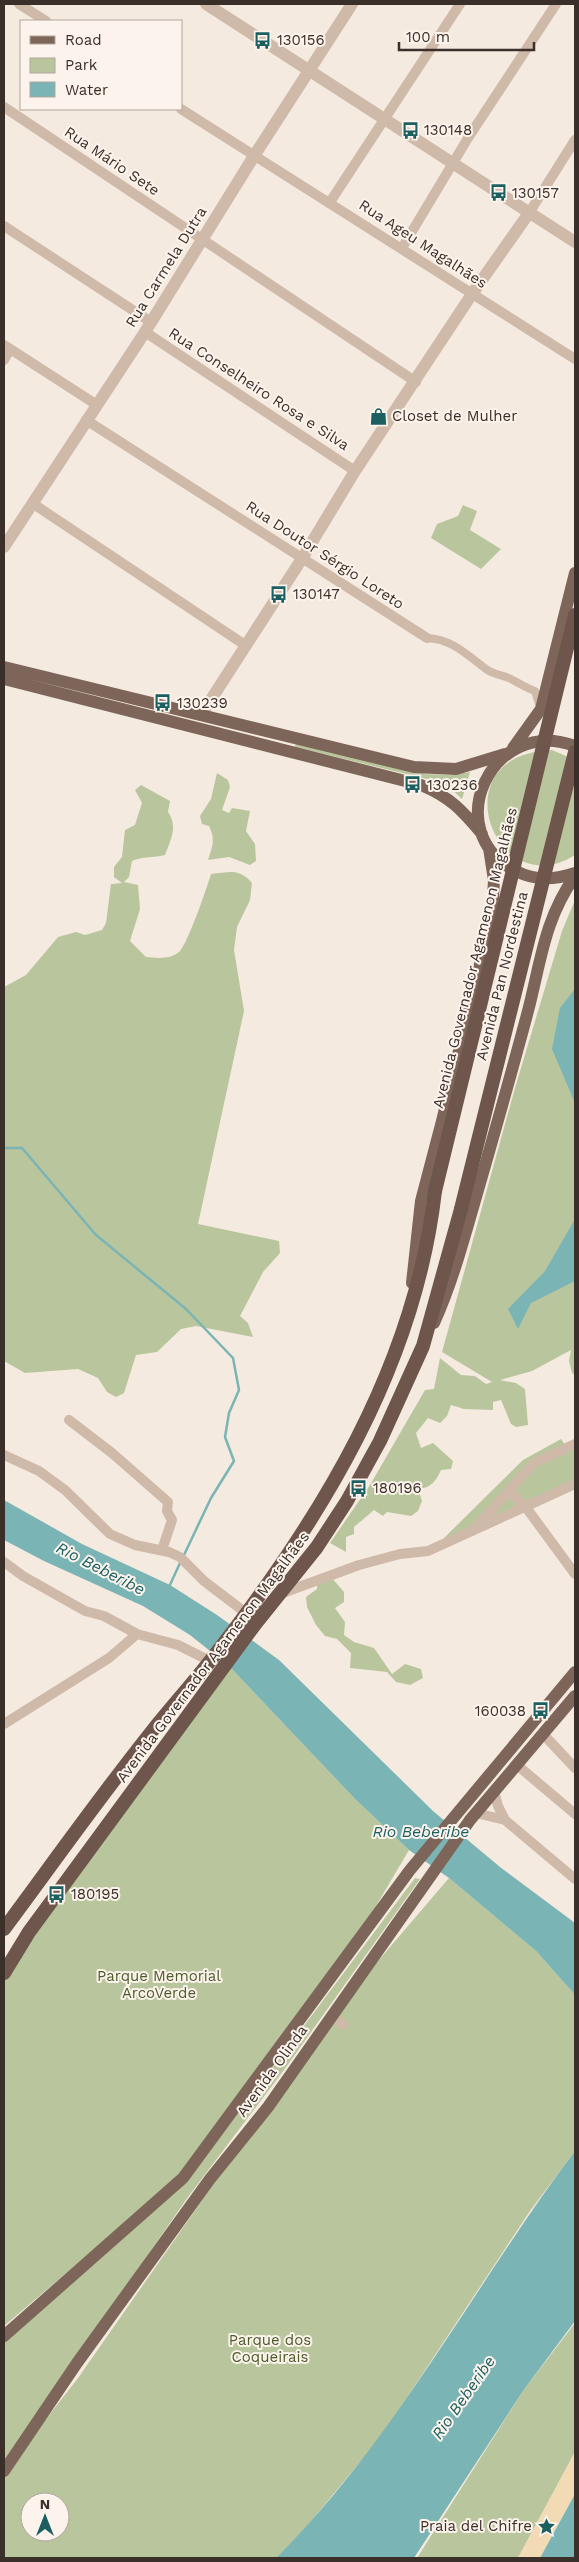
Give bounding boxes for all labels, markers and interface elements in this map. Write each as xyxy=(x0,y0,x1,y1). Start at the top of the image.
legend xyxy=(20,20,182,110)
scale bar xyxy=(399,20,534,52)
text: 100 m xyxy=(406,28,450,46)
bus stop icon: 130156 xyxy=(253,30,273,50)
text: Road xyxy=(65,31,102,49)
place label: 130156 xyxy=(277,31,325,49)
text: Park xyxy=(65,56,98,74)
text: Water xyxy=(65,81,108,99)
bus stop icon: 130148 xyxy=(400,120,420,140)
place label: 130148 xyxy=(424,121,472,139)
street label: Rua Mário Sete xyxy=(61,123,163,199)
bus stop icon: 130157 xyxy=(488,183,508,203)
place label: 130157 xyxy=(512,184,559,202)
street label: Rua Ageu Magalhães xyxy=(356,196,491,292)
street label: Rua Carmela Dutra xyxy=(122,203,211,331)
street label: Rua Conselheiro Rosa e Silva xyxy=(165,324,353,454)
shop icon: Closet de Mulher xyxy=(368,406,388,426)
place label: Closet de Mulher xyxy=(392,407,517,425)
street label: Rua Doutor Sérgio Loreto xyxy=(243,497,407,613)
bus stop icon: 130147 xyxy=(269,584,289,604)
place label: 130147 xyxy=(293,585,340,603)
bus stop icon: 130239 xyxy=(153,693,173,713)
place label: 130239 xyxy=(177,694,228,712)
bus stop icon: 130236 xyxy=(403,775,423,795)
place label: 130236 xyxy=(427,776,478,794)
street label: Avenida Governador Agamenon Magalhães xyxy=(429,806,521,1110)
street label: Avenida Pan Nordestina xyxy=(472,889,532,1062)
bus stop icon: 180196 xyxy=(349,1478,369,1498)
place label: 180196 xyxy=(373,1479,422,1497)
street label: Avenida Governador Agamenon Magalhães xyxy=(113,1528,313,1786)
water label: Rio Beberibe xyxy=(53,1538,148,1599)
bus stop icon: 160038 xyxy=(530,1701,550,1721)
place label: 160038 xyxy=(475,1702,526,1720)
water label: Rio Beberibe xyxy=(373,1822,469,1841)
bus stop icon: 180195 xyxy=(47,1884,67,1904)
place label: 180195 xyxy=(71,1885,119,1903)
park label: Parque Memorial ArcoVerde xyxy=(97,1967,221,2002)
street label: Avenida Olinda xyxy=(233,2021,312,2120)
park label: Parque dos Coqueirais xyxy=(229,2331,311,2366)
water label: Rio Beberibe xyxy=(428,2352,499,2442)
north arrow xyxy=(20,2492,70,2542)
text: N xyxy=(40,2496,50,2512)
place icon: Praia del Chifre xyxy=(536,2516,556,2536)
place label: Praia del Chifre xyxy=(420,2517,532,2535)

